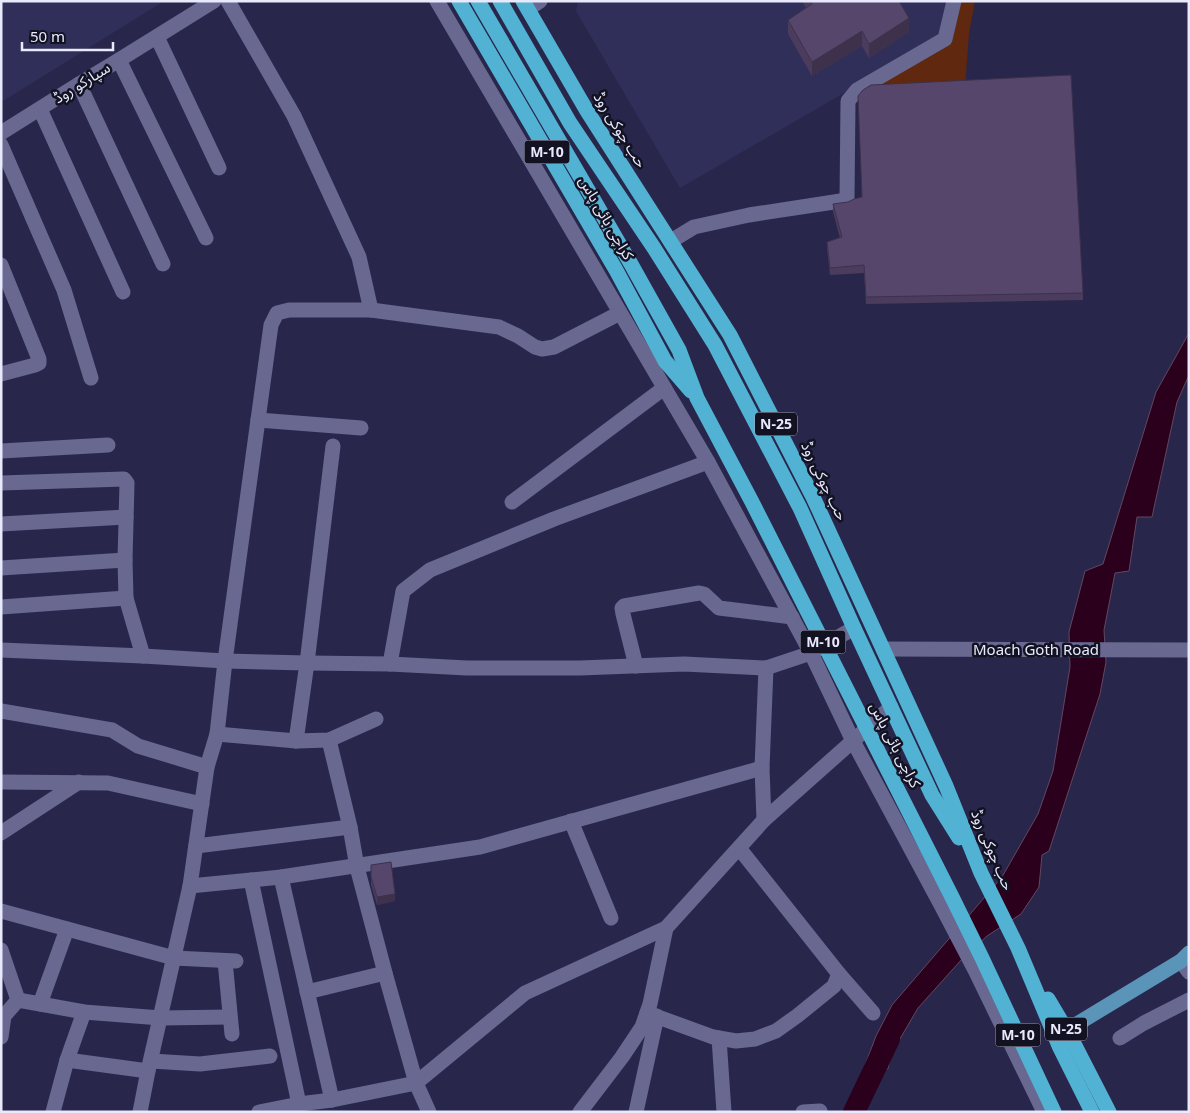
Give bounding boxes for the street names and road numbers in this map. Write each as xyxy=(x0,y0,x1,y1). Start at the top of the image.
street label: سپارکو روڈ xyxy=(47,53,117,113)
street label: حب چوکی روڈ xyxy=(584,85,656,175)
road number: M-10 xyxy=(524,140,570,163)
street label: کراچی بائی پاس xyxy=(569,170,644,267)
road number: N-25 xyxy=(755,412,797,436)
street label: حب چوکی روڈ xyxy=(791,436,857,527)
road number: M-10 xyxy=(800,630,846,654)
street label: Moach Goth Road xyxy=(973,634,1099,666)
street label: کراچی بائی پاس xyxy=(860,696,931,795)
street label: حب چوکی روڈ xyxy=(961,804,1024,896)
road number: N-25 xyxy=(1045,1018,1087,1040)
road number: M-10 xyxy=(996,1024,1040,1046)

